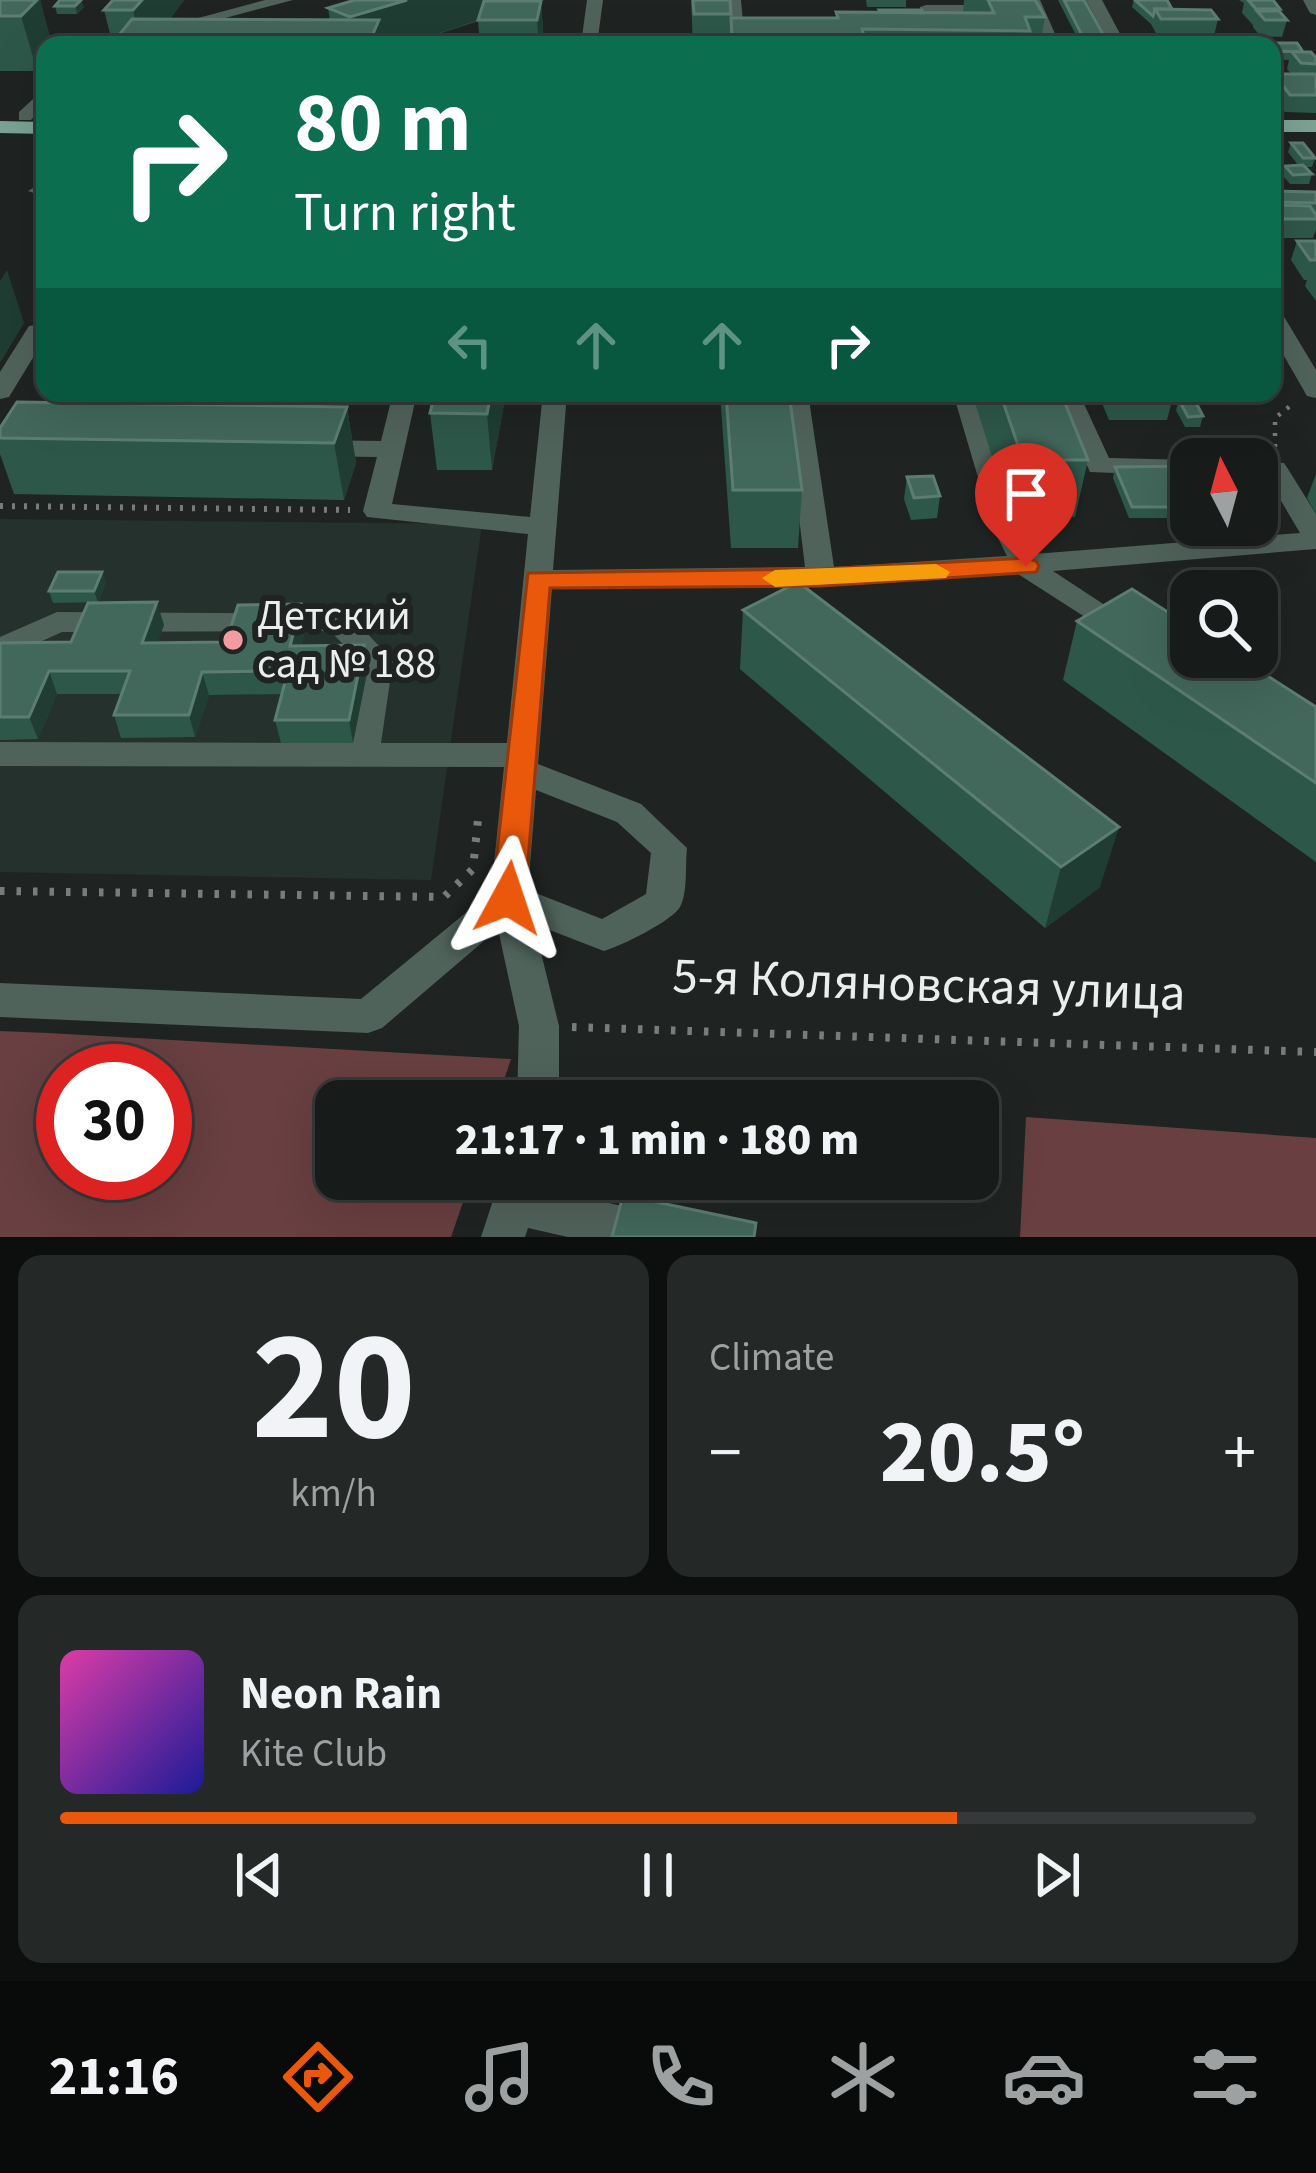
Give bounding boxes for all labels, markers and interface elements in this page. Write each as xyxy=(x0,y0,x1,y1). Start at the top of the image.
text: 80 m xyxy=(294,64,472,184)
icon: right xyxy=(96,84,252,240)
text: Turn right xyxy=(294,175,516,252)
icon: left xyxy=(437,312,503,378)
icon: ahead xyxy=(563,312,629,378)
icon: ahead xyxy=(689,312,755,378)
icon: right xyxy=(815,312,881,378)
north arrow xyxy=(1170,438,1278,546)
map controls xyxy=(1170,438,1278,678)
pin xyxy=(975,443,1077,566)
icon: arrive xyxy=(993,461,1059,527)
button: search xyxy=(1170,570,1278,678)
place label: Детский сад № 188 xyxy=(257,586,436,694)
marker: Детский сад № 188 xyxy=(220,627,246,653)
position arrow xyxy=(445,835,571,961)
street label: 5-я Коляновская улица xyxy=(671,940,1187,1030)
speed limit sign: 30 xyxy=(36,1044,192,1200)
text: 21:17 · 1 min · 180 m xyxy=(455,1108,859,1172)
text: 20 xyxy=(251,1277,416,1499)
text: Climate xyxy=(709,1330,834,1386)
text: 20.5° xyxy=(880,1389,1085,1517)
text: − xyxy=(709,1406,742,1500)
text: + xyxy=(1223,1406,1256,1500)
text: km/h xyxy=(290,1466,377,1522)
text: Neon Rain xyxy=(240,1662,442,1726)
text: Kite Club xyxy=(240,1726,387,1782)
icon: previous xyxy=(226,1842,292,1908)
icon: pause xyxy=(625,1842,691,1908)
icon: next xyxy=(1024,1842,1090,1908)
icon: directions xyxy=(276,2035,360,2119)
icon: music xyxy=(458,2035,542,2119)
icon: phone xyxy=(639,2035,723,2119)
icon: climate xyxy=(821,2035,905,2119)
icon: car xyxy=(1002,2035,1086,2119)
icon: filters xyxy=(1183,2035,1267,2119)
text: 21:16 xyxy=(49,2039,179,2116)

